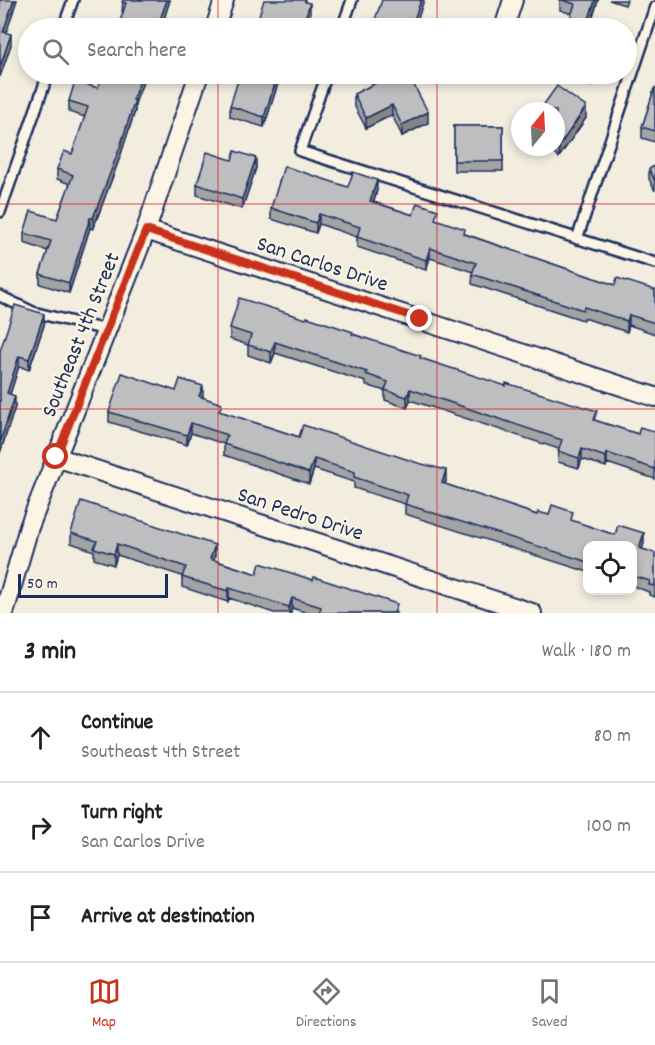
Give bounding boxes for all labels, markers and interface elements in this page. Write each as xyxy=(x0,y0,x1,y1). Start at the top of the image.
search box xyxy=(18,18,637,84)
icon: search xyxy=(39,35,72,68)
text: Search here xyxy=(87,36,186,67)
north arrow xyxy=(511,102,565,156)
street label: San Carlos Drive xyxy=(252,230,392,301)
street label: Southeast 4th Street xyxy=(35,248,129,422)
route end xyxy=(406,305,432,331)
route start xyxy=(42,443,68,469)
street label: San Pedro Drive xyxy=(233,480,367,550)
map controls xyxy=(583,541,637,595)
button: locate xyxy=(583,541,637,595)
scale bar xyxy=(18,571,168,598)
text: 50 m xyxy=(27,573,58,596)
text: 3 min xyxy=(24,634,76,671)
text: Walk · 180 m xyxy=(542,638,631,666)
text: Continue xyxy=(81,708,153,739)
icon: ahead xyxy=(24,721,57,754)
text: 80 m xyxy=(594,723,631,751)
text: Southeast 4th Street xyxy=(81,739,240,767)
text: Turn right xyxy=(81,798,163,829)
icon: right xyxy=(24,811,57,844)
text: 100 m xyxy=(587,813,631,841)
text: San Carlos Drive xyxy=(81,829,205,857)
icon: arrive xyxy=(24,901,57,934)
text: Arrive at destination xyxy=(81,902,255,933)
tab: Map xyxy=(88,975,121,1034)
tab: Directions xyxy=(296,975,356,1034)
tab: Saved xyxy=(532,975,567,1034)

